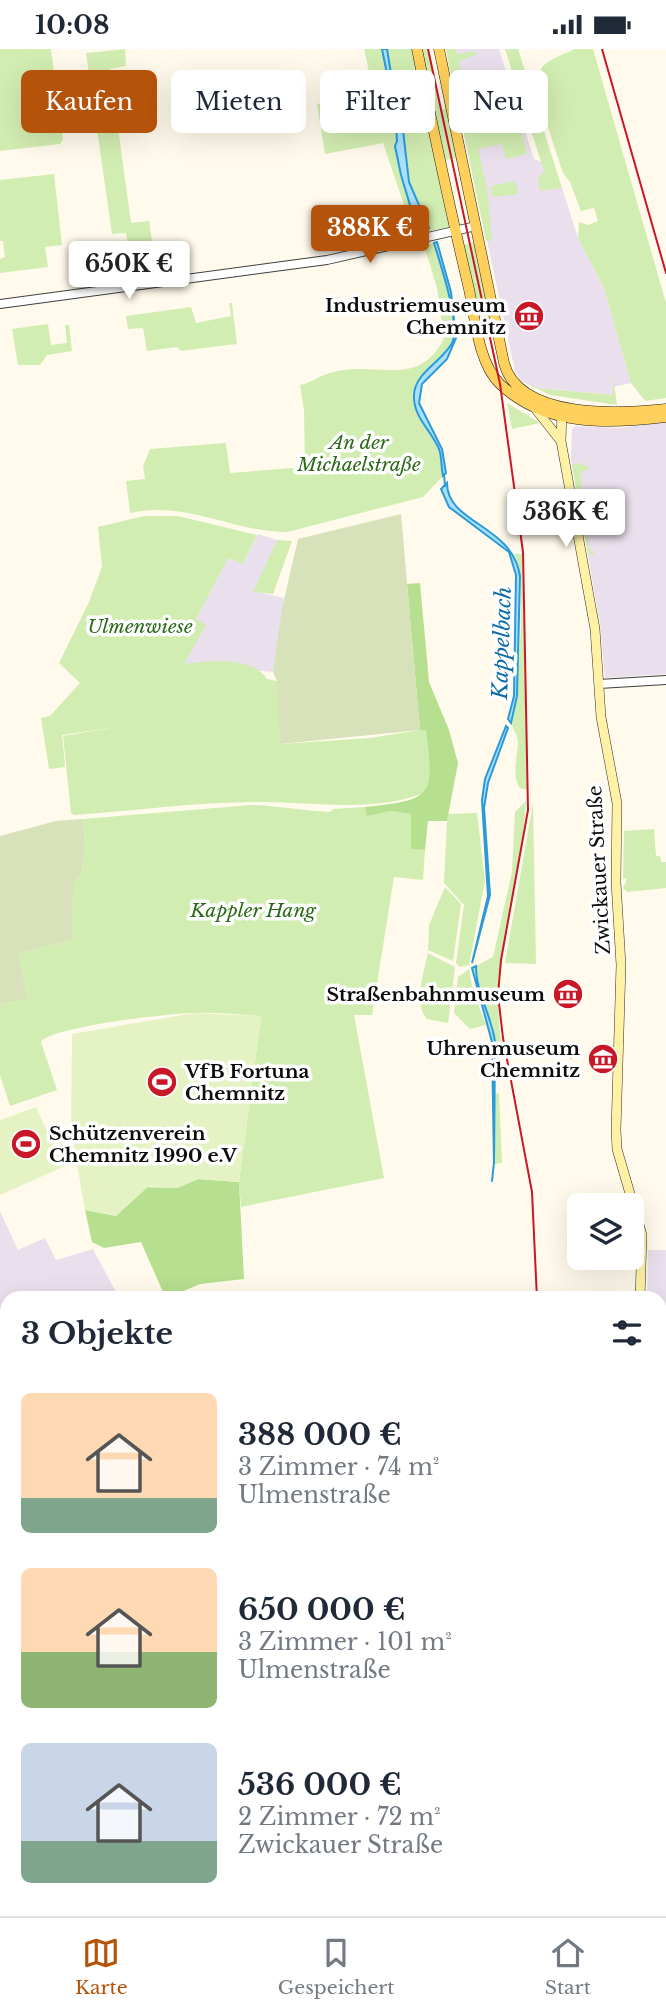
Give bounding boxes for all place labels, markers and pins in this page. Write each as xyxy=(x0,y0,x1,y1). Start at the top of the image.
pin: 388K € xyxy=(313,205,427,265)
pin: 650K € xyxy=(72,241,186,301)
place label: Industriemuseum Chemnitz xyxy=(325,294,506,339)
museum icon: Industriemuseum Chemnitz xyxy=(512,299,546,333)
pin: 536K € xyxy=(509,489,623,549)
museum icon: Straßenbahnmuseum xyxy=(551,977,585,1011)
place label: Straßenbahnmuseum xyxy=(326,983,545,1006)
place label: Uhrenmuseum Chemnitz xyxy=(426,1037,580,1082)
museum icon: Uhrenmuseum Chemnitz xyxy=(586,1042,620,1076)
place label: VfB Fortuna Chemnitz xyxy=(184,1060,310,1105)
sports icon: VfB Fortuna Chemnitz xyxy=(145,1065,179,1099)
place label: Schützenverein Chemnitz 1990 e.V xyxy=(49,1122,238,1167)
sports icon: Schützenverein Chemnitz 1990 e.V xyxy=(9,1127,43,1161)

